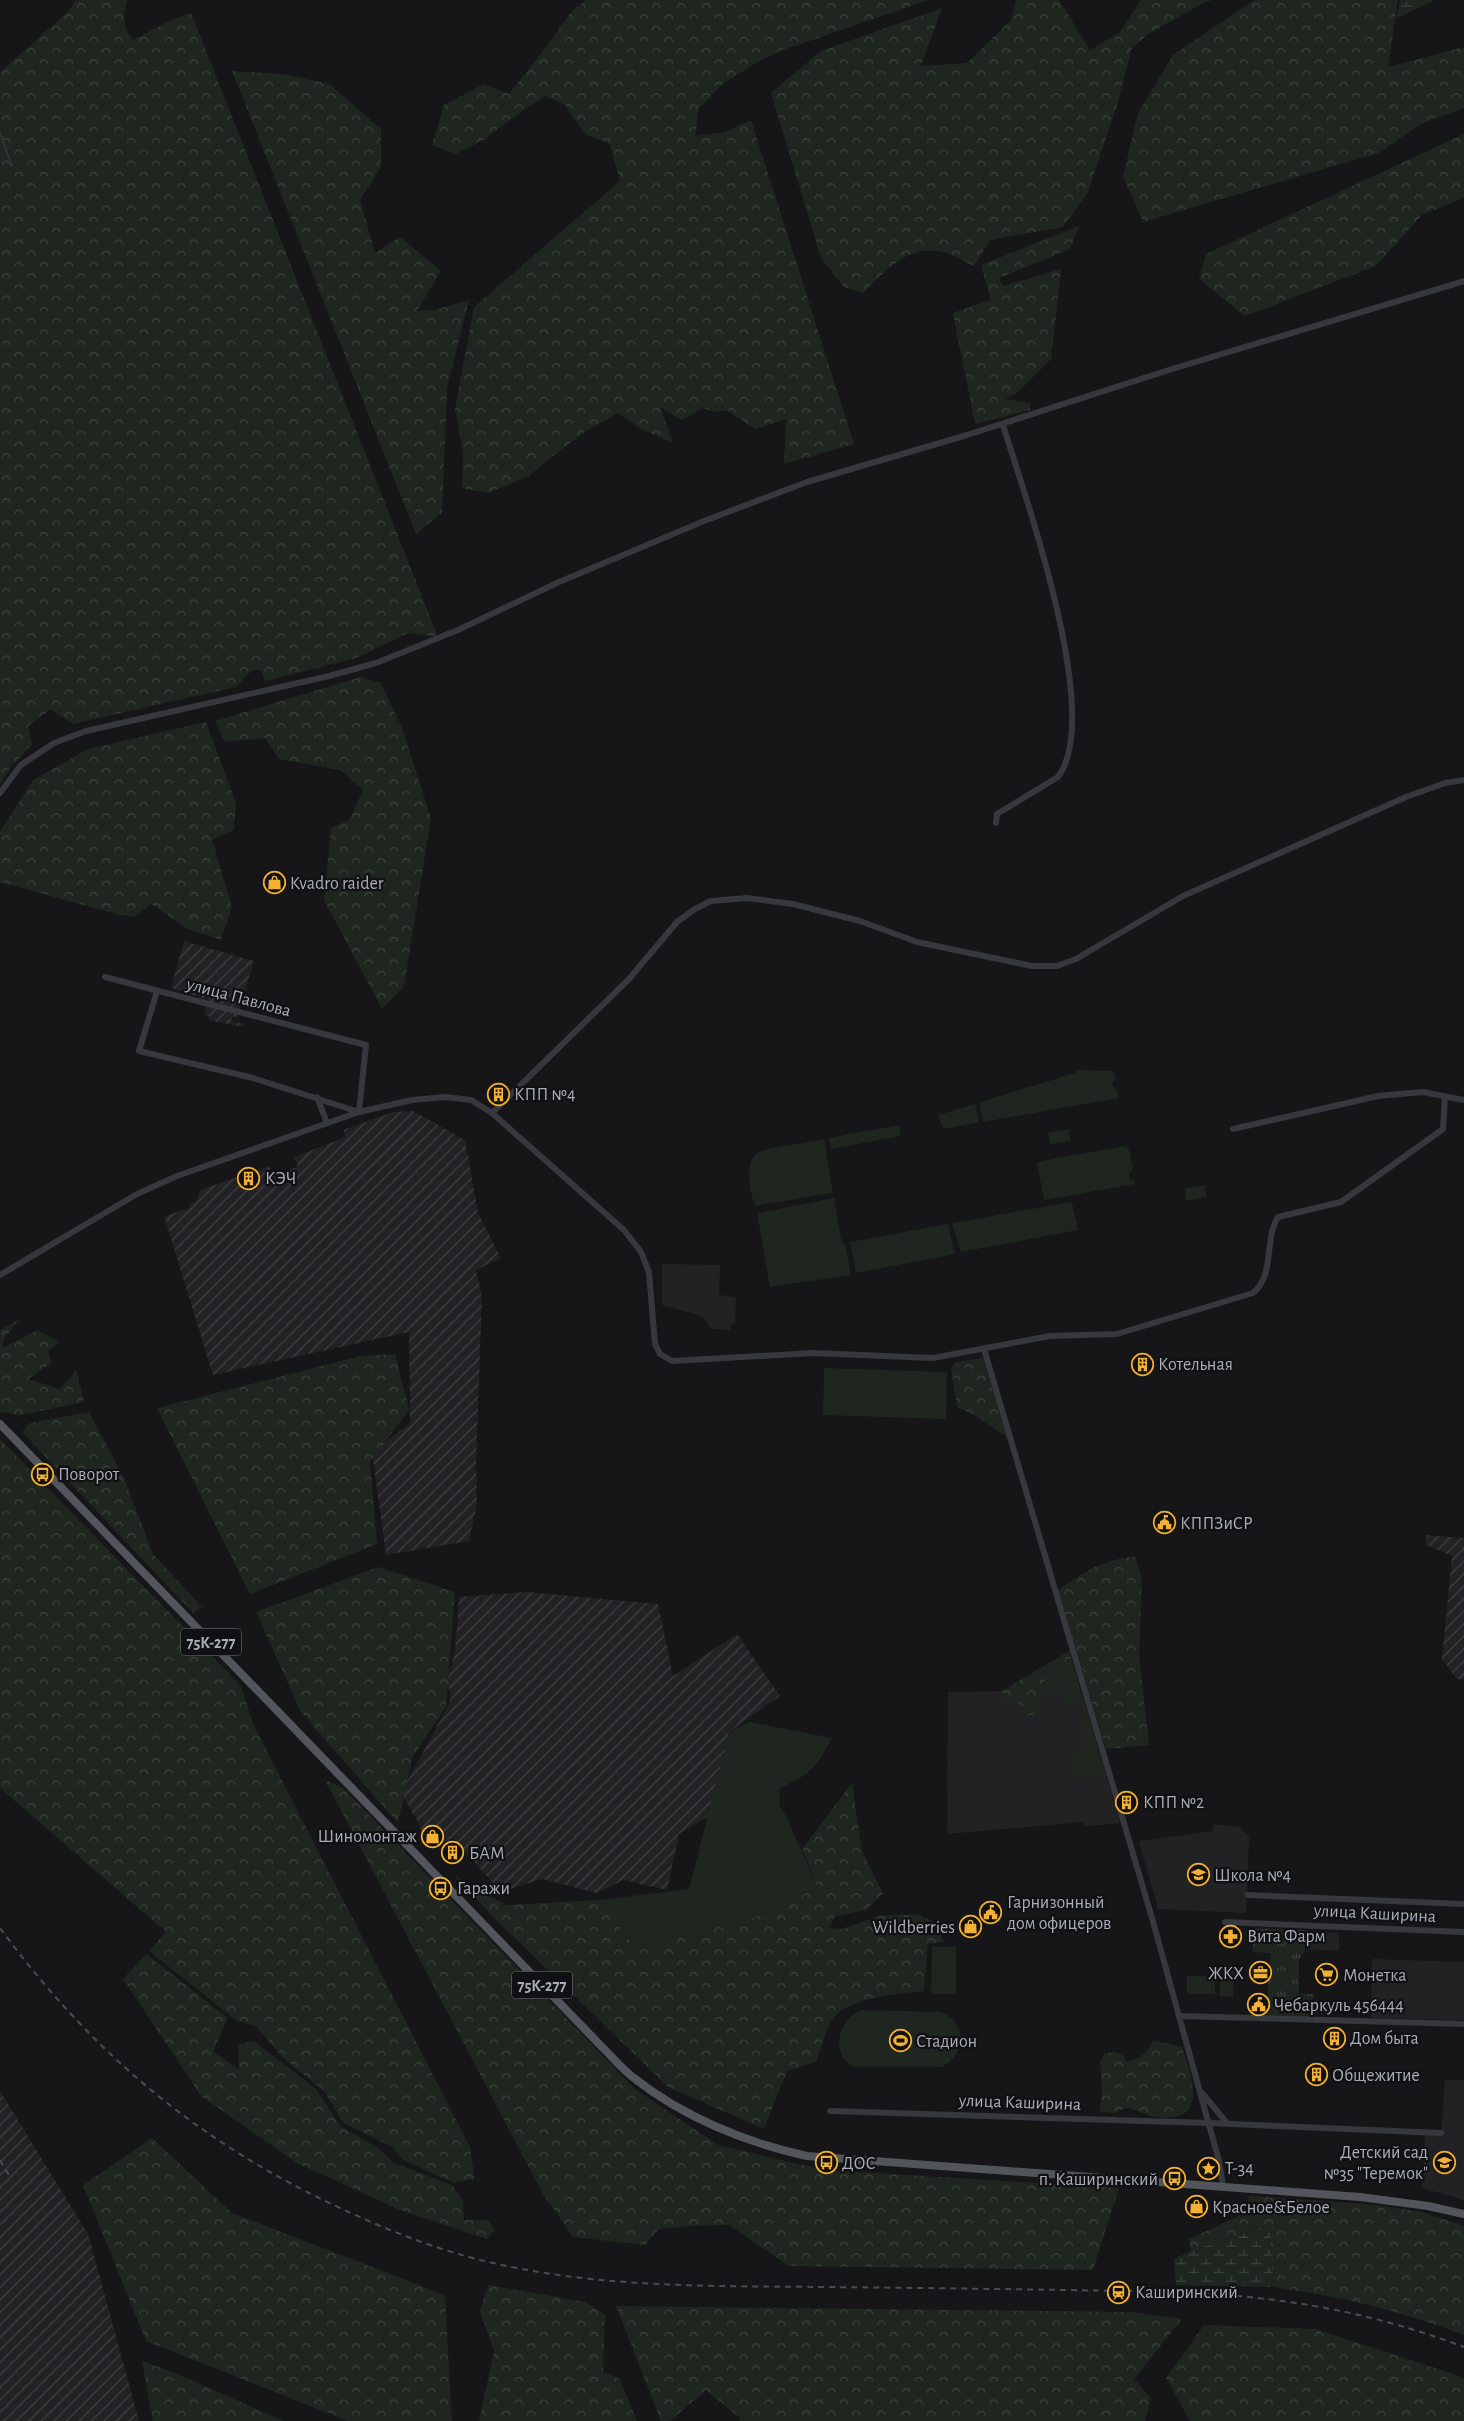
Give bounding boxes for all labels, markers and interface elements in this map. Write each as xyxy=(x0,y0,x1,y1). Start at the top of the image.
shop icon: Kvadro raider xyxy=(262,871,286,895)
place label: Kvadro raider xyxy=(290,875,384,893)
street label: улица Павлова xyxy=(184,975,293,1021)
building icon: КПП №4 xyxy=(486,1082,510,1106)
place label: КПП №4 xyxy=(514,1086,576,1104)
building icon: КЭЧ xyxy=(237,1166,261,1190)
place label: КЭЧ xyxy=(265,1170,297,1188)
building icon: Котельная xyxy=(1130,1352,1154,1376)
place label: Котельная xyxy=(1158,1356,1233,1374)
bus stop icon: Поворот xyxy=(30,1462,54,1486)
place label: Поворот xyxy=(58,1466,120,1484)
public building icon: КППЗиСР xyxy=(1152,1511,1176,1535)
place label: КППЗиСР xyxy=(1180,1515,1253,1533)
road number: 75К-277 xyxy=(181,1628,241,1655)
building icon: КПП №2 xyxy=(1115,1790,1139,1814)
place label: КПП №2 xyxy=(1143,1794,1204,1812)
shop icon: Шиномонтаж xyxy=(421,1824,445,1848)
place label: Шиномонтаж xyxy=(318,1828,417,1846)
building icon: БАМ xyxy=(441,1841,465,1865)
place label: БАМ xyxy=(469,1845,505,1863)
school or university icon: Школа №4 xyxy=(1186,1863,1210,1887)
place label: Школа №4 xyxy=(1214,1867,1291,1885)
bus stop icon: Гаражи xyxy=(429,1876,453,1900)
place label: Гаражи xyxy=(457,1880,510,1898)
place label: Гарнизонный дом офицеров xyxy=(1007,1894,1111,1933)
public building icon: Гарнизонный дом офицеров xyxy=(979,1900,1003,1924)
street label: улица Каширина xyxy=(1312,1902,1437,1926)
shop icon: Wildberries xyxy=(959,1915,983,1939)
place label: Wildberries xyxy=(872,1919,955,1937)
pharmacy icon: Вита Фарм xyxy=(1219,1924,1243,1948)
place label: Вита Фарм xyxy=(1247,1928,1326,1946)
office icon: ЖКХ xyxy=(1248,1961,1272,1985)
supermarket icon: Монетка xyxy=(1315,1963,1339,1987)
place label: ЖКХ xyxy=(1208,1965,1244,1983)
place label: Монетка xyxy=(1343,1967,1406,1985)
road number: 75К-277 xyxy=(512,1972,572,1998)
public building icon: Чебаpкуль 456444 xyxy=(1246,1993,1270,2017)
place label: Чебаpкуль 456444 xyxy=(1274,1996,1404,2015)
building icon: Дом быта xyxy=(1322,2026,1346,2050)
sports icon: Стадион xyxy=(888,2029,912,2053)
place label: Дом быта xyxy=(1350,2029,1419,2048)
place label: Стадион xyxy=(916,2033,977,2051)
building icon: Общежитие xyxy=(1304,2063,1328,2087)
place label: Общежитие xyxy=(1332,2066,1420,2085)
street label: улица Каширина xyxy=(957,2092,1081,2114)
place label: Детский сад №35 "Теремок" xyxy=(1323,2144,1428,2183)
school or university icon: Детский сад №35 "Теремок" xyxy=(1432,2150,1456,2174)
bus stop icon: ДОС xyxy=(814,2151,838,2175)
place label: ДОС xyxy=(842,2155,876,2173)
place icon: Т-34 xyxy=(1197,2156,1221,2180)
place label: Т-34 xyxy=(1225,2160,1254,2178)
bus stop icon: п. Каширинский xyxy=(1162,2167,1186,2191)
place label: п. Каширинский xyxy=(1039,2171,1158,2189)
shop icon: Красное&Белое xyxy=(1184,2195,1208,2219)
place label: Красное&Белое xyxy=(1212,2199,1330,2217)
station icon: Каширинский xyxy=(1107,2280,1131,2304)
place label: Каширинский xyxy=(1135,2284,1238,2302)

